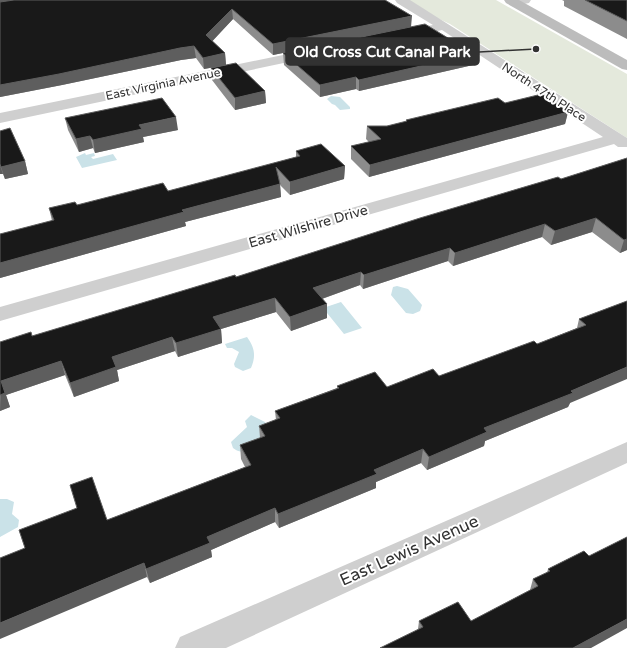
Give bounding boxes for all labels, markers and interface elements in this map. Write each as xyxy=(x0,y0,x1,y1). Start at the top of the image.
callout: Old Cross Cut Canal Park xyxy=(286,38,479,65)
text: Old Cross Cut Canal Park xyxy=(293,43,471,61)
street label: North 47th Place xyxy=(499,60,589,124)
street label: East Virginia Avenue xyxy=(104,65,222,103)
street label: East Wilshire Drive xyxy=(247,201,370,252)
street label: East Lewis Avenue xyxy=(337,510,482,591)

